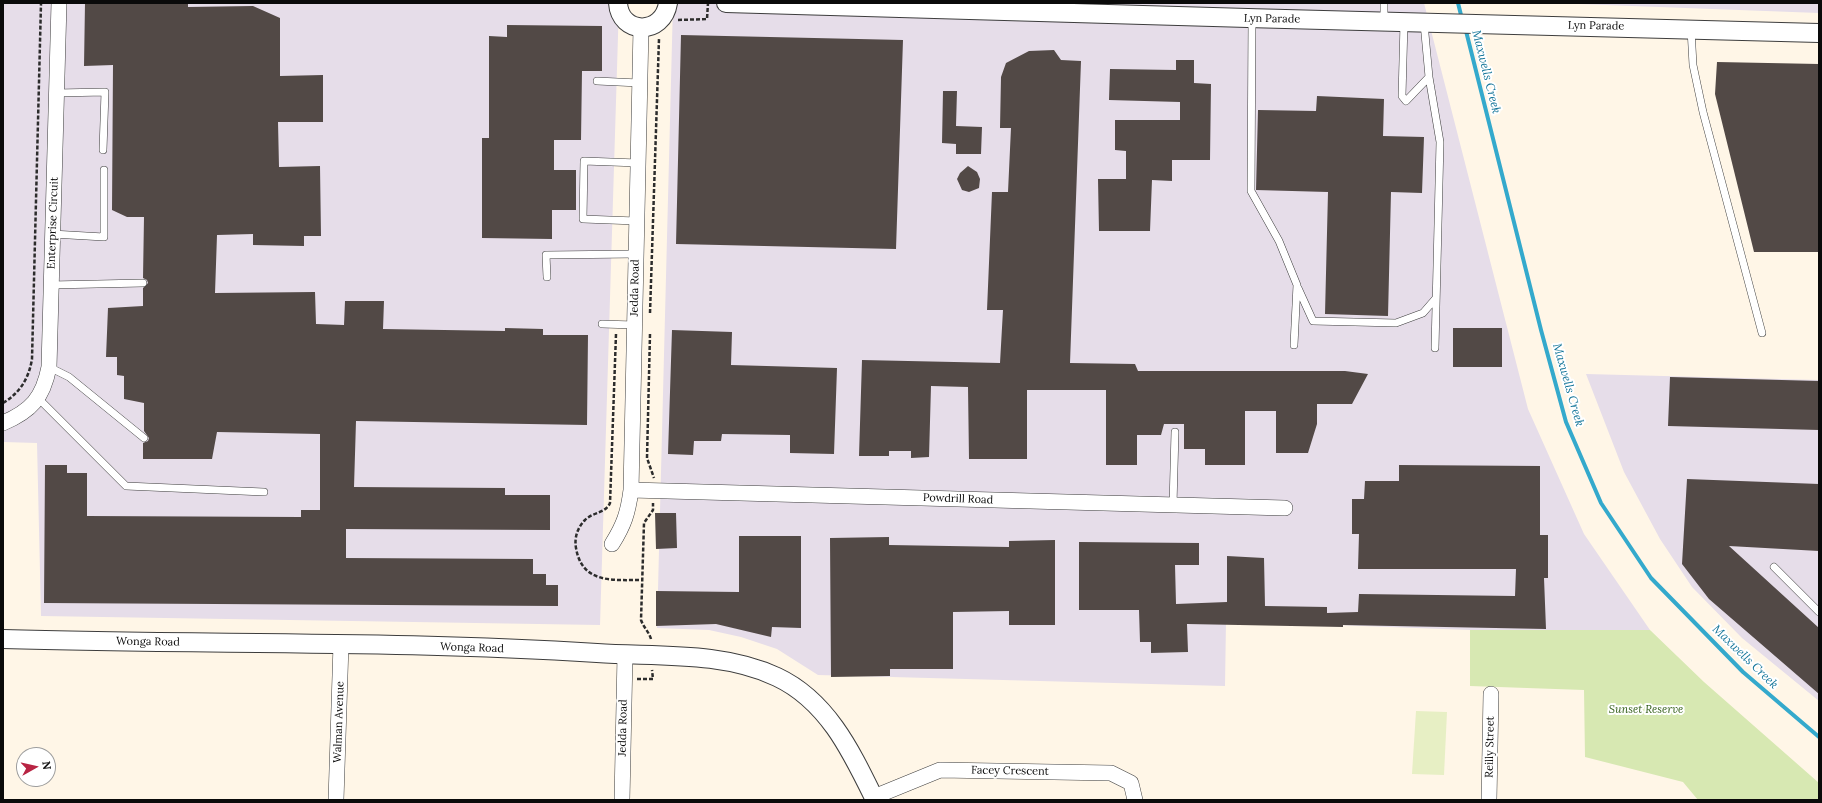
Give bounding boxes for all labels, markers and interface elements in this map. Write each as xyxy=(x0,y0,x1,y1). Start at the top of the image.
street label: Lyn Parade xyxy=(1244,12,1300,26)
street label: Lyn Parade xyxy=(1568,19,1624,33)
water label: Maxwells Creek xyxy=(1469,29,1503,115)
street label: Enterprise Circuit xyxy=(45,177,61,269)
street label: Jedda Road xyxy=(628,259,642,317)
water label: Maxwells Creek xyxy=(1549,342,1587,428)
street label: Powdrill Road xyxy=(923,491,993,507)
water label: Maxwells Creek xyxy=(1709,622,1781,692)
street label: Wonga Road xyxy=(116,635,180,649)
street label: Wonga Road xyxy=(440,640,504,656)
street label: Walman Avenue xyxy=(331,681,347,763)
street label: Jedda Road xyxy=(616,699,630,757)
park label: Sunset Reserve xyxy=(1609,703,1683,717)
street label: Reilly Street xyxy=(1483,716,1497,778)
north arrow xyxy=(16,747,56,787)
text: N xyxy=(39,760,54,771)
street label: Facey Crescent xyxy=(971,764,1049,778)

